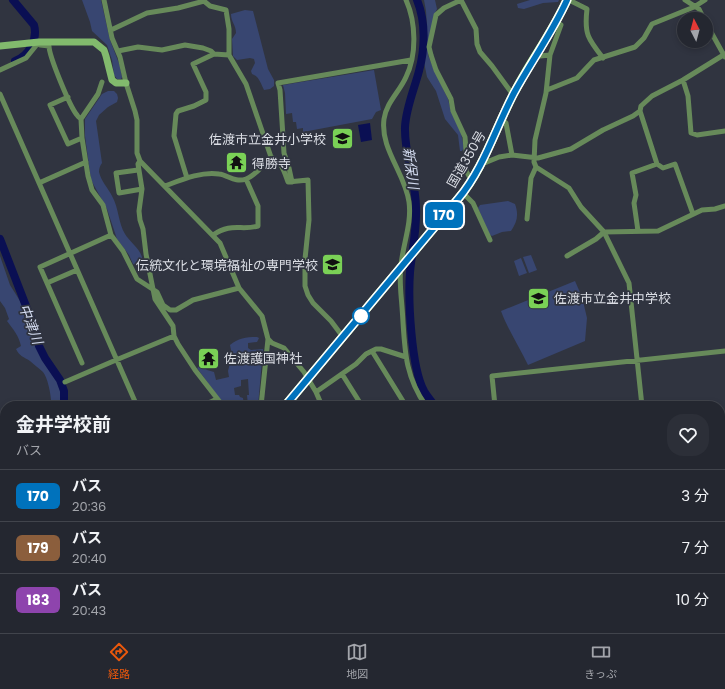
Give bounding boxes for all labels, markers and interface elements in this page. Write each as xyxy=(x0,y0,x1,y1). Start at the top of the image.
north arrow xyxy=(677,12,713,48)
map controls xyxy=(677,12,713,48)
school or university icon: 佐渡市立金井小学校 xyxy=(329,126,355,152)
street label: 国道350号 xyxy=(442,127,490,191)
place label: 佐渡市立金井小学校 xyxy=(209,130,326,149)
water label: 新保川 xyxy=(398,146,424,192)
temple icon: 得勝寺 xyxy=(224,150,250,176)
place label: 得勝寺 xyxy=(252,154,291,173)
line badge: 170 xyxy=(421,202,467,228)
text: 170 xyxy=(433,205,455,225)
school or university icon: 伝統文化と環境福祉の専門学校 xyxy=(320,252,346,278)
place label: 伝統文化と環境福祉の専門学校 xyxy=(136,256,318,275)
school or university icon: 佐渡市立金井中学校 xyxy=(526,285,552,311)
place label: 佐渡市立金井中学校 xyxy=(554,289,671,308)
water label: 中津川 xyxy=(14,301,49,349)
unlabelled marker xyxy=(352,307,370,325)
temple icon: 佐渡護国神社 xyxy=(196,345,222,371)
place label: 佐渡護国神社 xyxy=(224,349,302,368)
text: 金井学校前 xyxy=(16,411,111,438)
button: heart xyxy=(667,414,709,456)
text: バス xyxy=(16,441,42,460)
text: バス xyxy=(72,475,102,496)
text: 3 分 xyxy=(681,485,709,506)
text: 170 xyxy=(27,486,49,506)
text: 20:36 xyxy=(72,497,106,516)
text: バス xyxy=(72,527,102,548)
text: 7 分 xyxy=(682,537,709,558)
text: 179 xyxy=(27,538,49,558)
text: 20:40 xyxy=(72,549,107,568)
text: バス xyxy=(72,579,102,600)
text: 10 分 xyxy=(676,589,709,610)
text: 183 xyxy=(27,590,49,610)
text: 20:43 xyxy=(72,601,106,620)
tab: 経路 xyxy=(108,641,130,683)
tab: 地図 xyxy=(346,641,368,683)
tab: きっぷ xyxy=(584,641,617,683)

